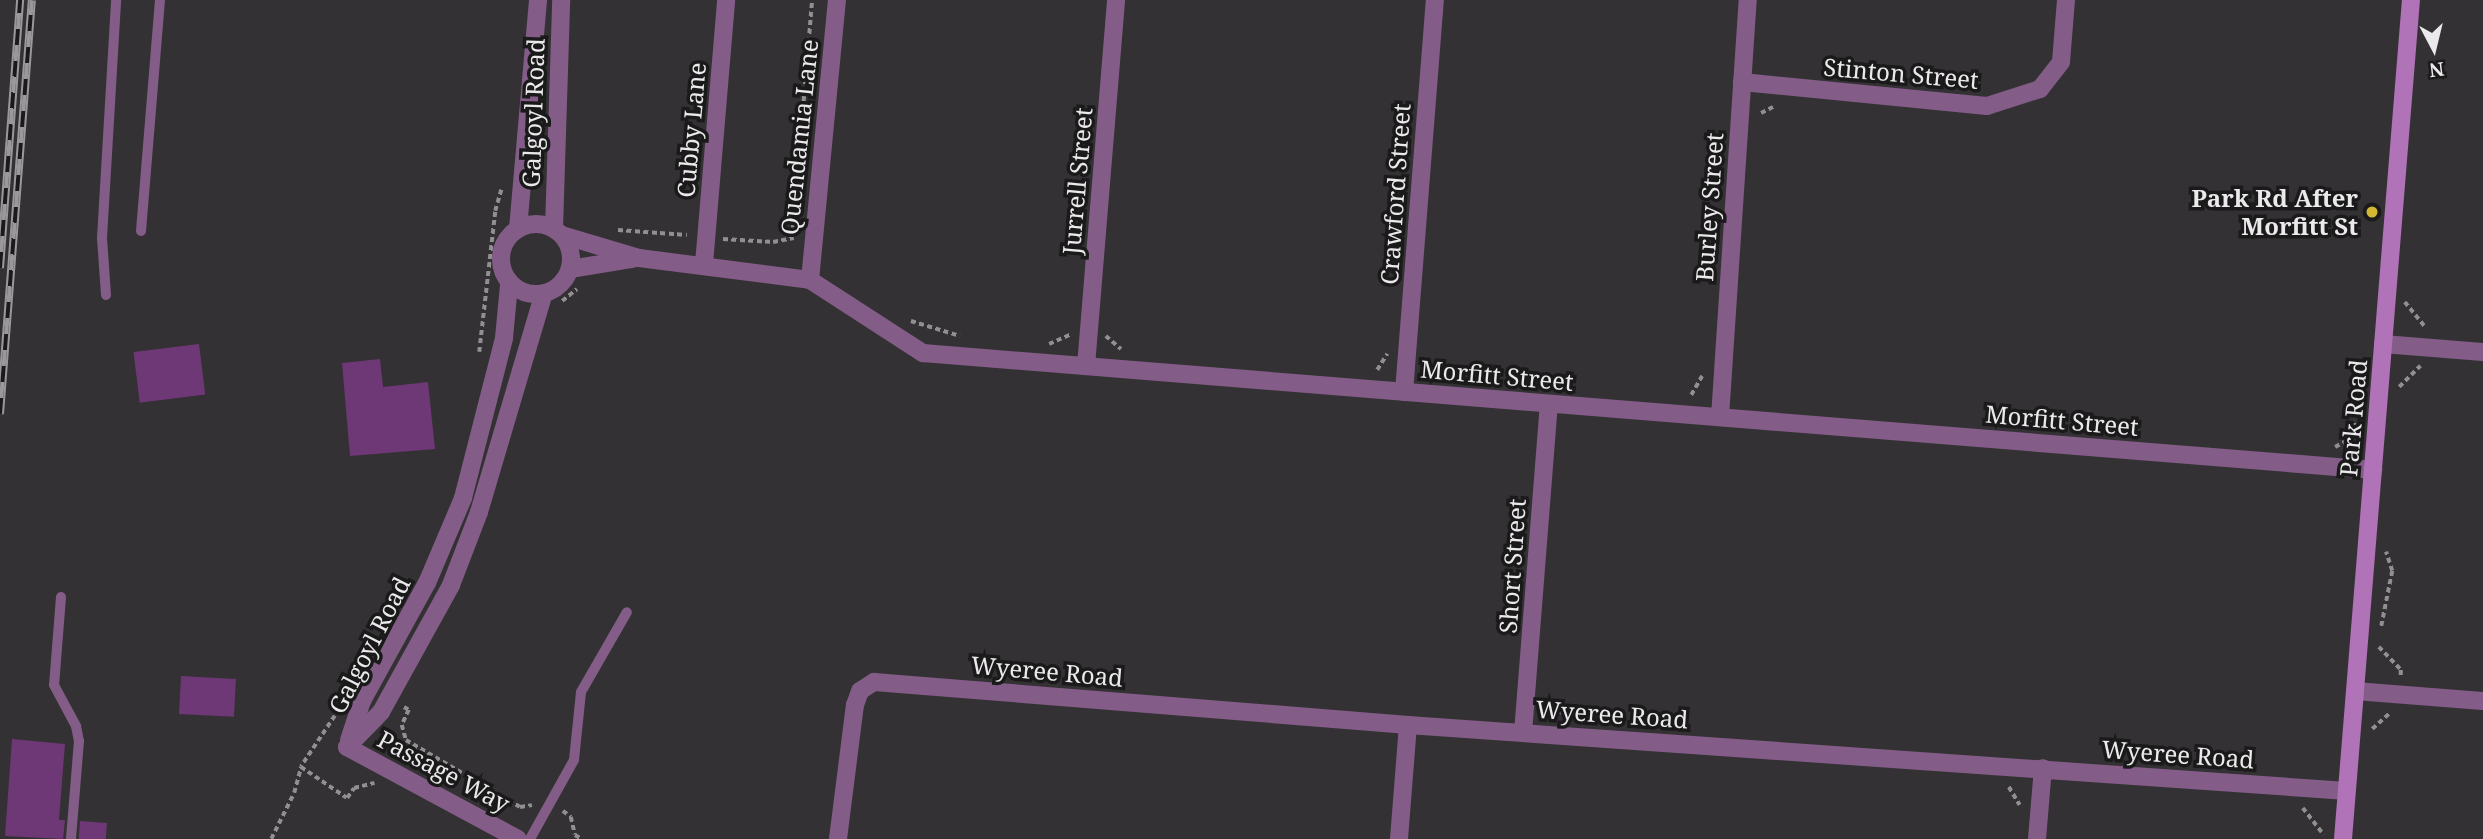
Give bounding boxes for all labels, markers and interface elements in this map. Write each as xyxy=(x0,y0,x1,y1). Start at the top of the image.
north arrow xyxy=(2399,14,2469,84)
street label: Galgoyl Road xyxy=(516,38,550,188)
street label: Quendamia Lane xyxy=(774,38,824,236)
street label: Stinton Street xyxy=(1822,52,1980,94)
text: N xyxy=(2428,56,2446,84)
street label: Cubby Lane xyxy=(671,61,711,199)
street label: Crawford Street xyxy=(1374,102,1416,286)
street label: Jurrell Street xyxy=(1056,106,1098,256)
street label: Burley Street xyxy=(1689,132,1729,282)
place label: Park Rd After Morfitt St xyxy=(2191,184,2358,240)
marker: Park Rd After Morfitt St xyxy=(2364,204,2380,220)
street label: Morfitt Street xyxy=(1419,354,1575,396)
street label: Park Road xyxy=(2334,358,2372,478)
street label: Morfitt Street xyxy=(1984,399,2140,441)
street label: Short Street xyxy=(1493,498,1531,634)
street label: Galgoyl Road xyxy=(322,572,416,718)
street label: Wyeree Road xyxy=(970,650,1124,692)
street label: Wyeree Road xyxy=(1535,694,1689,734)
street label: Passage Way xyxy=(373,724,515,818)
street label: Wyeree Road xyxy=(2101,734,2255,774)

